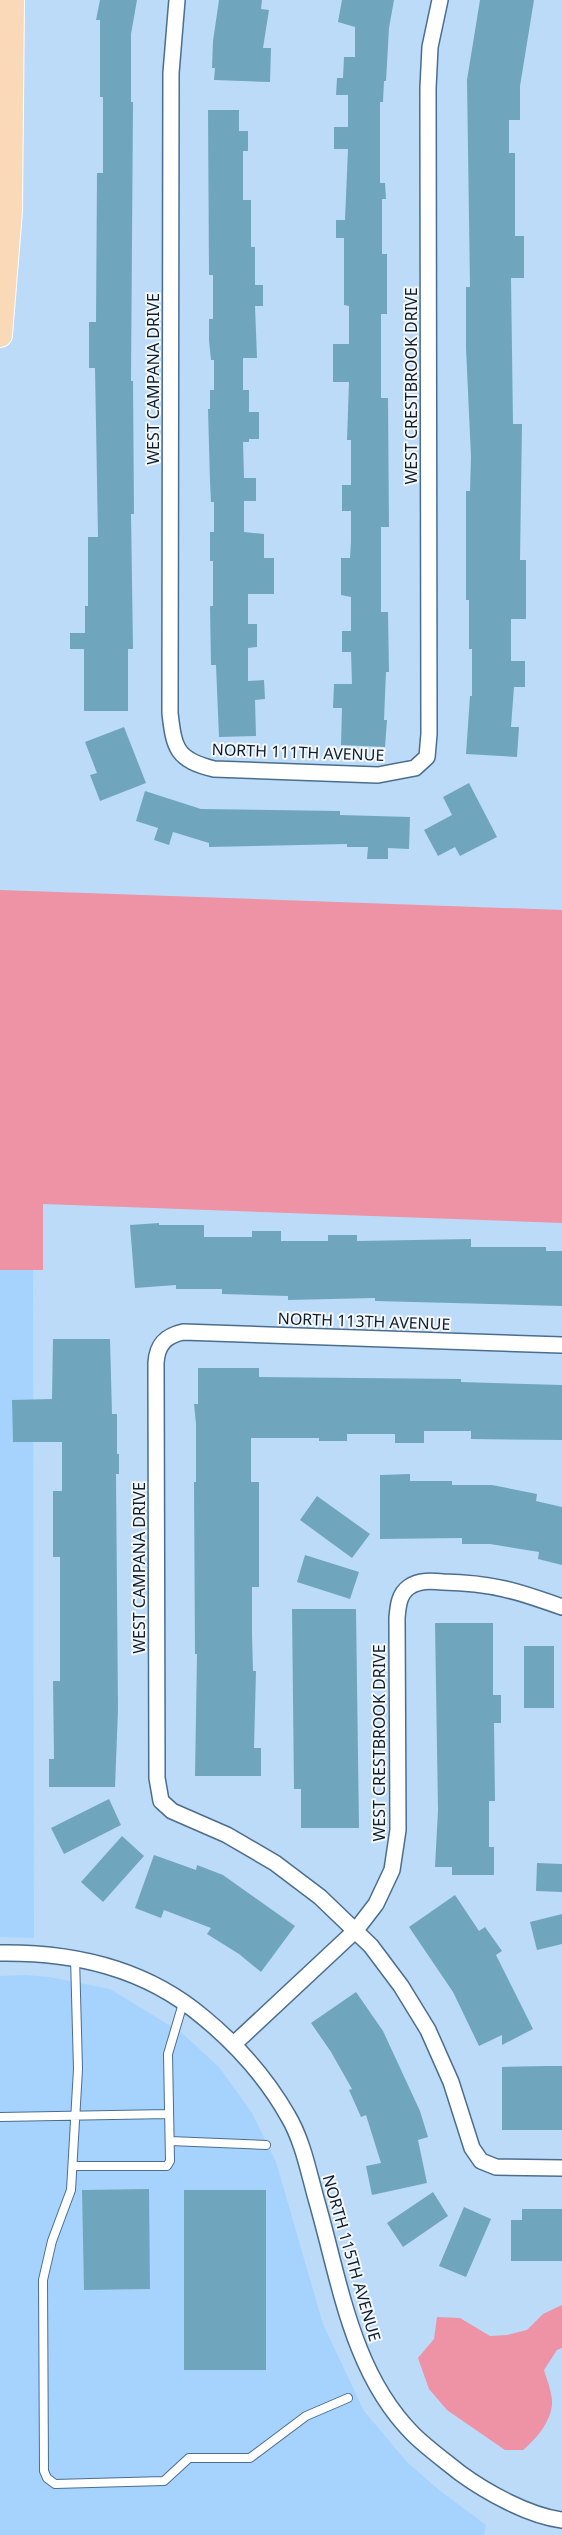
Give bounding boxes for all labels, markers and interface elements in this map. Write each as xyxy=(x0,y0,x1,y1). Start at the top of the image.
street label: WEST CRESTBROOK DRIVE xyxy=(400,287,422,485)
street label: WEST CAMPANA DRIVE xyxy=(142,293,164,465)
street label: NORTH 111TH AVENUE xyxy=(211,738,385,766)
street label: NORTH 113TH AVENUE xyxy=(277,1307,451,1335)
street label: WEST CAMPANA DRIVE xyxy=(128,1482,150,1654)
street label: WEST CRESTBROOK DRIVE xyxy=(368,1644,390,1842)
street label: NORTH 115TH AVENUE xyxy=(318,2172,386,2344)

